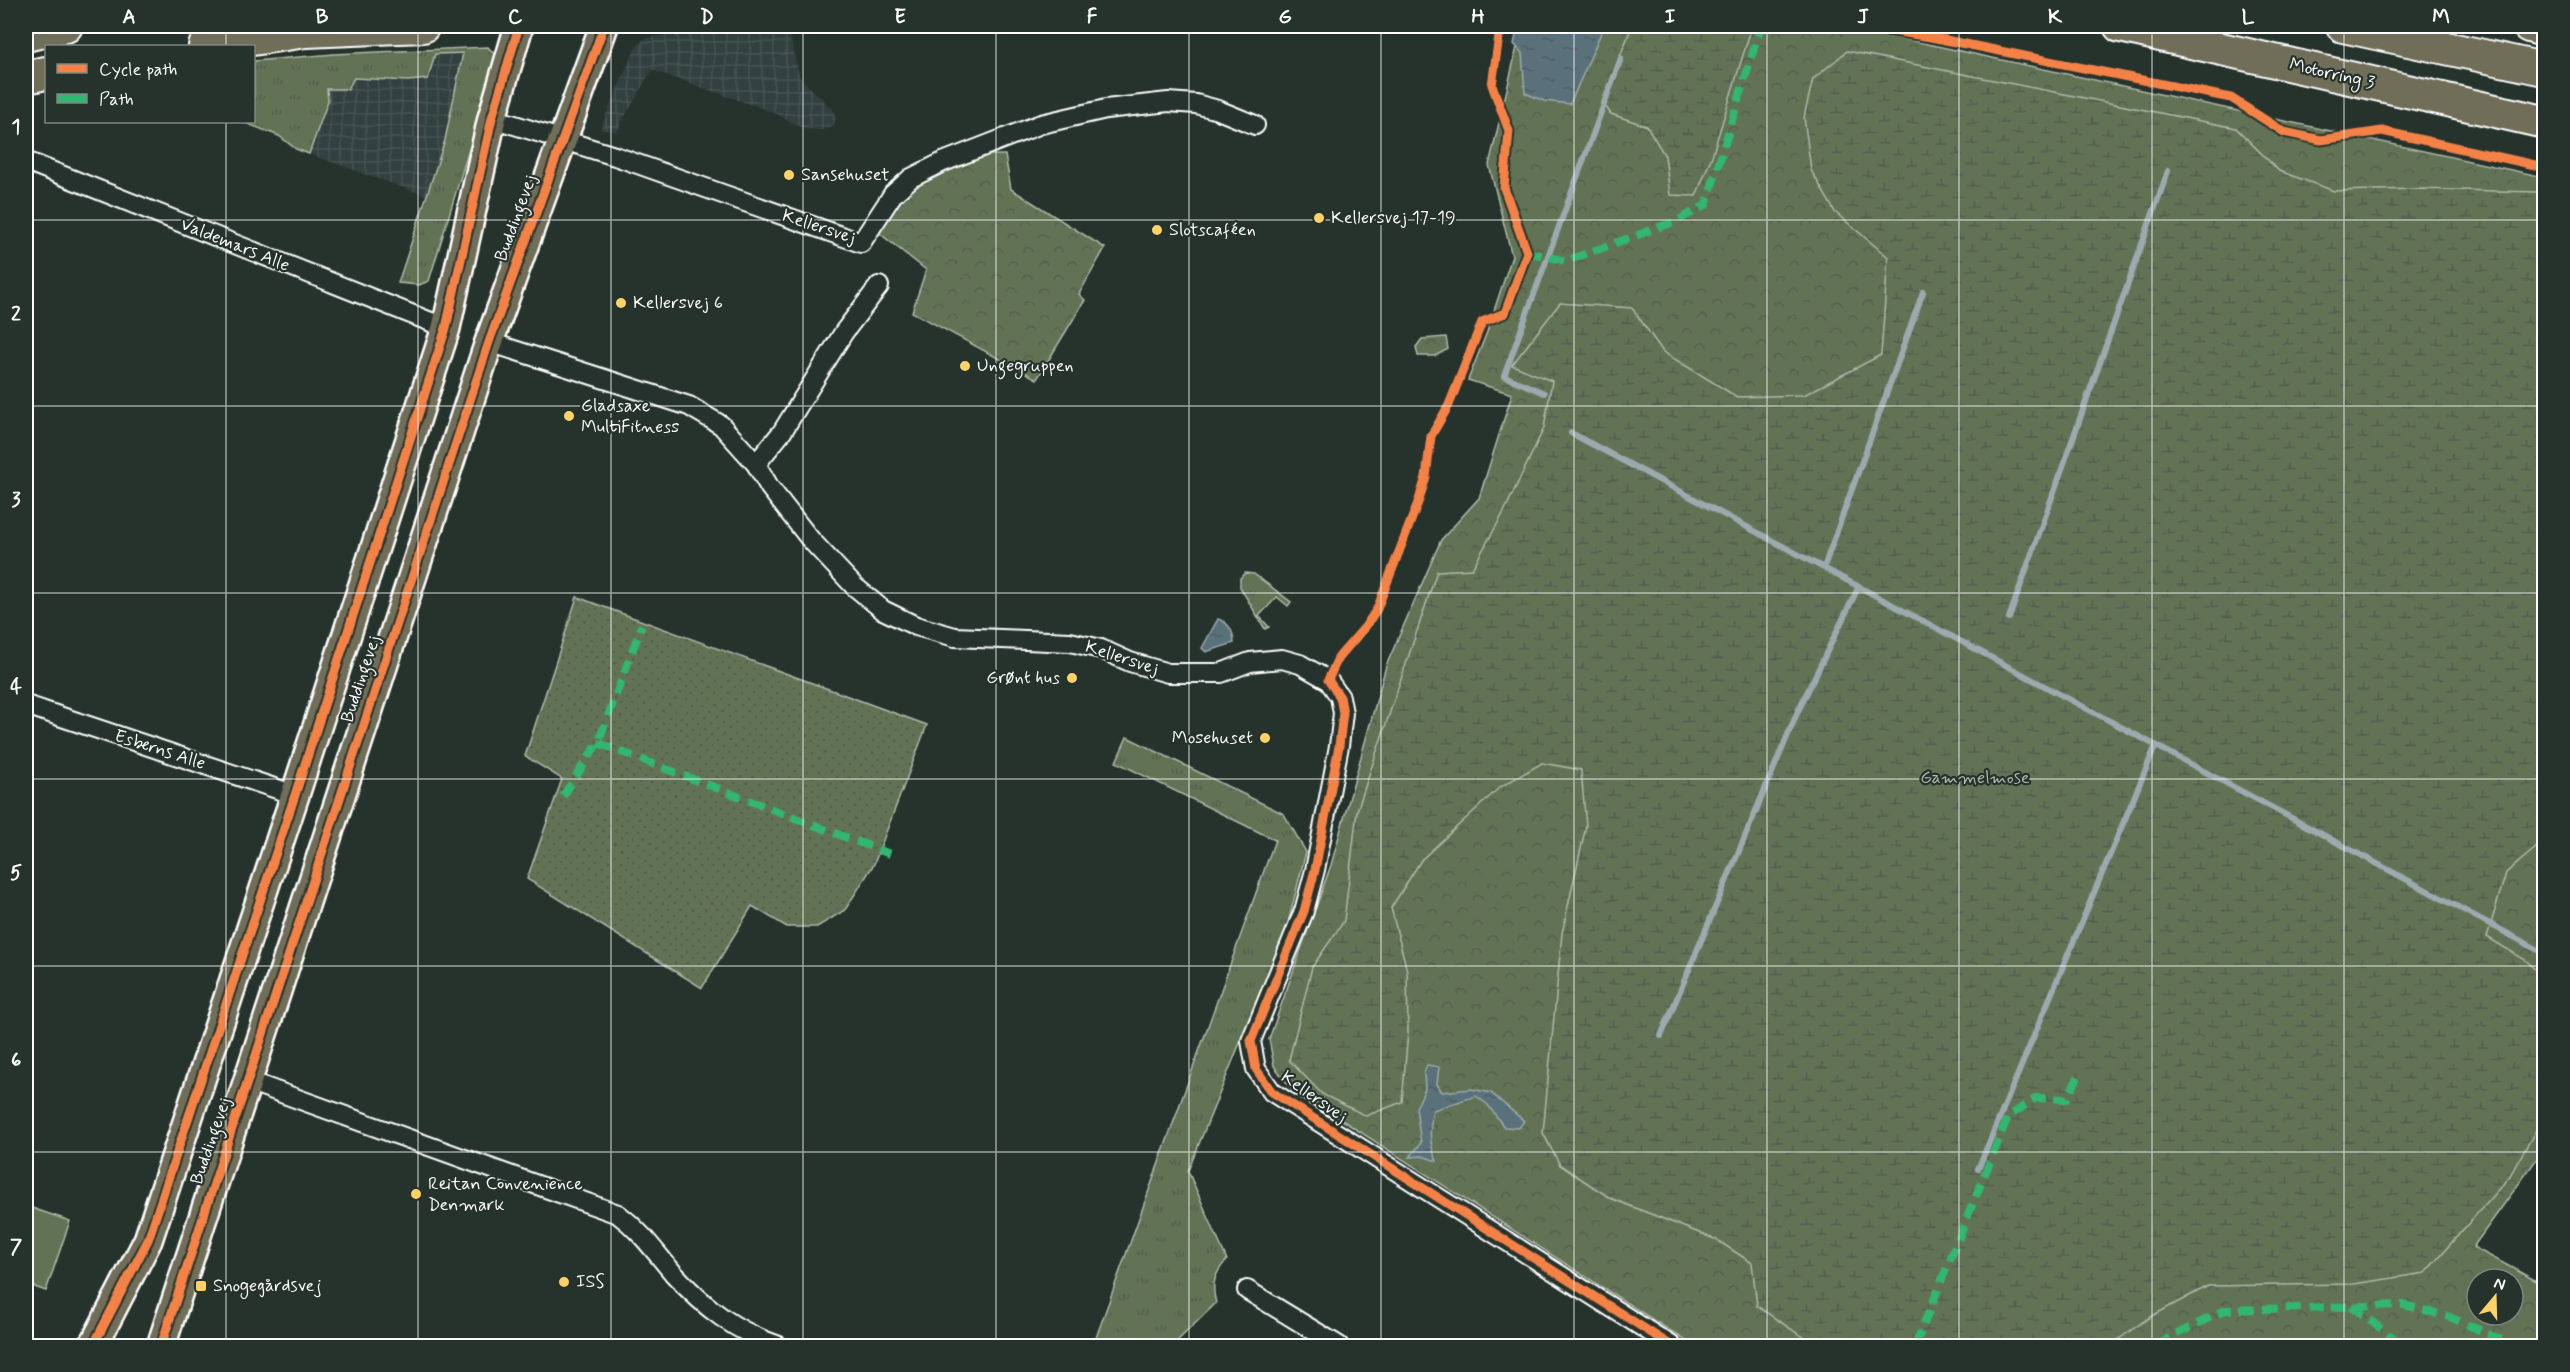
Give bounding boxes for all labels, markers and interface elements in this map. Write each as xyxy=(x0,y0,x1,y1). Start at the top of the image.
text: A xyxy=(122,4,136,31)
text: B xyxy=(316,4,329,31)
text: C xyxy=(508,4,523,31)
text: D xyxy=(700,4,714,31)
text: E xyxy=(894,4,906,31)
text: F xyxy=(1087,4,1098,31)
text: G xyxy=(1278,4,1292,31)
text: H xyxy=(1471,4,1485,31)
text: I xyxy=(1665,4,1675,31)
text: J xyxy=(1857,4,1869,31)
text: K xyxy=(2048,4,2063,31)
text: L xyxy=(2242,4,2255,31)
text: M xyxy=(2432,4,2450,31)
legend xyxy=(45,45,255,123)
street label: Motorring 3 xyxy=(2287,53,2377,96)
text: Cycle path xyxy=(99,58,177,82)
text: Path xyxy=(99,88,134,112)
text: 1 xyxy=(12,114,20,141)
place label: Sansehuset xyxy=(801,163,889,187)
marker: Sansehuset xyxy=(782,168,796,182)
street label: Buddingevej xyxy=(489,171,545,265)
street label: Kellersvej xyxy=(779,204,859,250)
place label: Kellersvej 17-19 xyxy=(1331,206,1456,230)
marker: Kellersvej 17-19 xyxy=(1312,211,1326,225)
street label: Valdemars Alle xyxy=(177,212,293,278)
place label: Slotscaféen xyxy=(1169,218,1256,242)
marker: Slotscaféen xyxy=(1150,223,1164,237)
place label: Kellersvej 6 xyxy=(633,291,723,315)
marker: Kellersvej 6 xyxy=(614,296,628,310)
text: 2 xyxy=(11,301,21,328)
place label: Ungegruppen xyxy=(977,354,1074,380)
marker: Ungegruppen xyxy=(958,359,972,373)
place label: Gladsaxe MultiFitness xyxy=(581,394,679,439)
marker: Gladsaxe MultiFitness xyxy=(562,409,576,423)
text: 3 xyxy=(11,487,21,514)
street label: Buddingevej xyxy=(336,632,388,726)
street label: Kellersvej xyxy=(1082,635,1162,681)
place label: Grønt hus xyxy=(986,666,1060,690)
marker: Grønt hus xyxy=(1065,671,1079,685)
text: 4 xyxy=(10,674,22,701)
street label: Esberns Alle xyxy=(111,724,209,776)
place label: Mosehuset xyxy=(1172,726,1253,750)
marker: Mosehuset xyxy=(1258,731,1272,745)
park label: Gammelmose xyxy=(1920,766,2030,790)
text: 5 xyxy=(10,860,22,887)
text: 6 xyxy=(11,1047,21,1074)
street label: Kellersvej xyxy=(1276,1065,1352,1129)
street label: Buddingevej xyxy=(185,1094,239,1188)
place label: Reitan Convenience Denmark xyxy=(428,1172,583,1217)
marker: Reitan Convenience Denmark xyxy=(409,1187,423,1201)
text: 7 xyxy=(10,1234,22,1261)
north arrow xyxy=(2465,1267,2525,1327)
place label: ISS xyxy=(576,1270,605,1294)
text: N xyxy=(2491,1273,2508,1296)
place label: Snogegårdsvej xyxy=(213,1274,322,1299)
marker: ISS xyxy=(557,1275,571,1289)
marker: Snogegårdsvej xyxy=(194,1279,208,1293)

